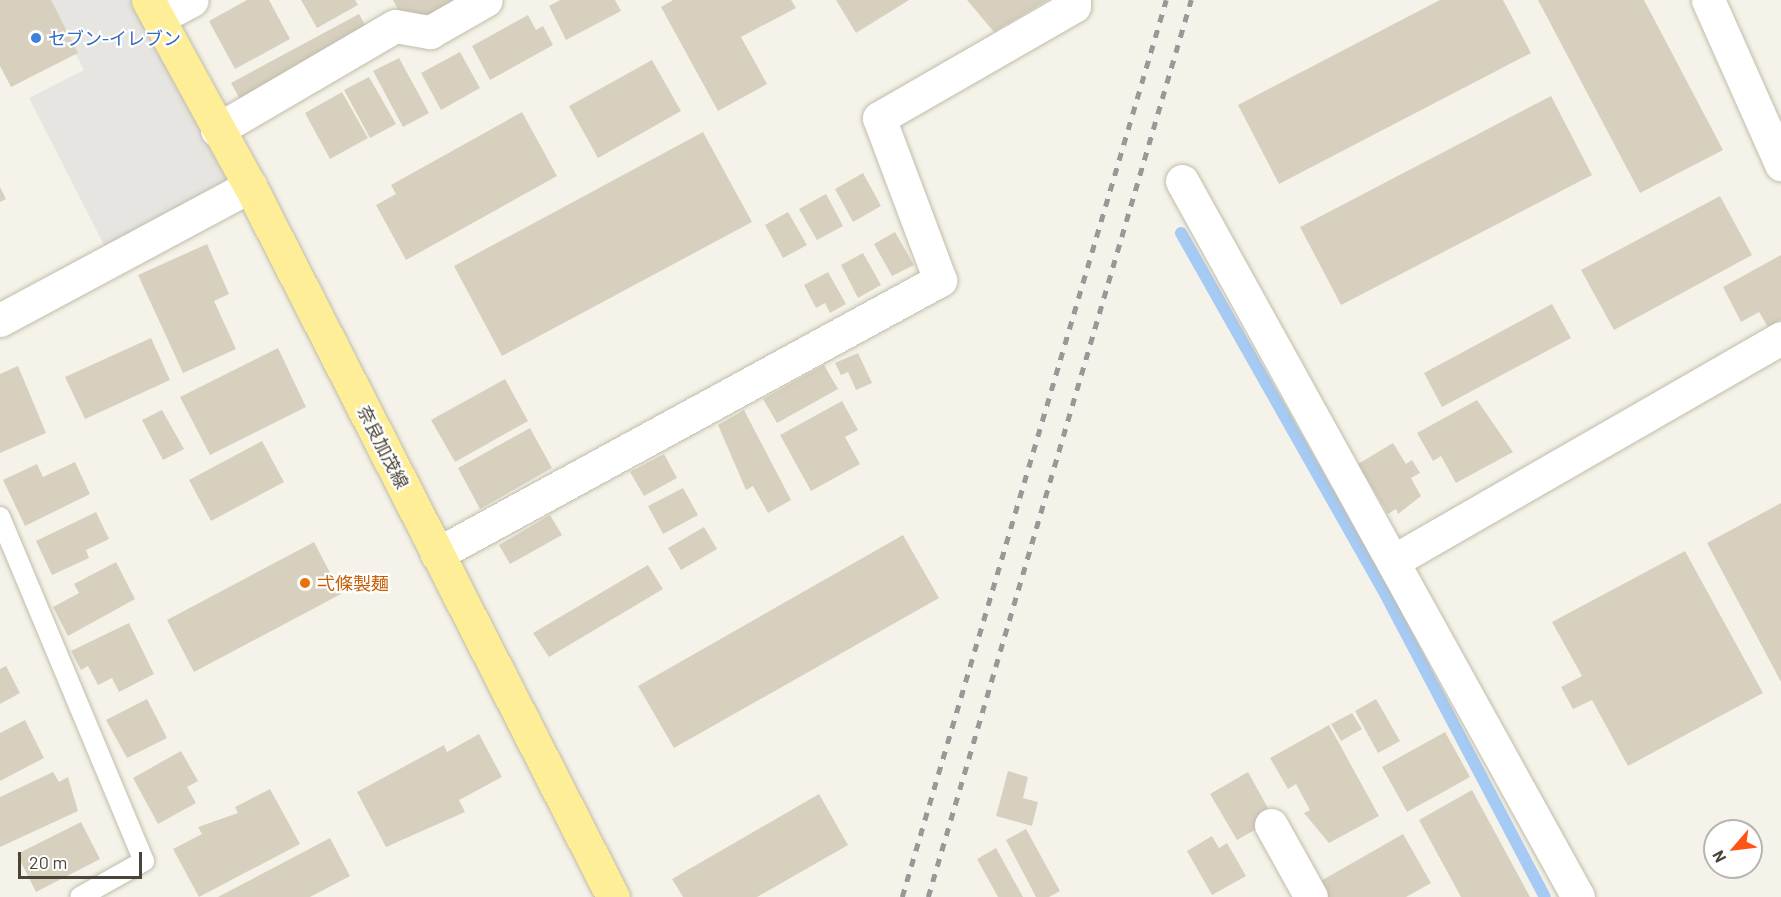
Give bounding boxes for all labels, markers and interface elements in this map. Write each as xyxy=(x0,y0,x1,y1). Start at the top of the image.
place label: セブン-イレブン xyxy=(48,27,181,49)
marker: セブン-イレブン xyxy=(29,31,43,45)
street label: 奈良加茂線 xyxy=(353,402,413,492)
place label: 弌條製麺 xyxy=(317,572,389,594)
marker: 弌條製麺 xyxy=(298,576,312,590)
north arrow xyxy=(1703,819,1763,879)
scale bar xyxy=(21,840,146,878)
text: N xyxy=(1708,848,1729,866)
text: 20 m xyxy=(29,851,67,873)

